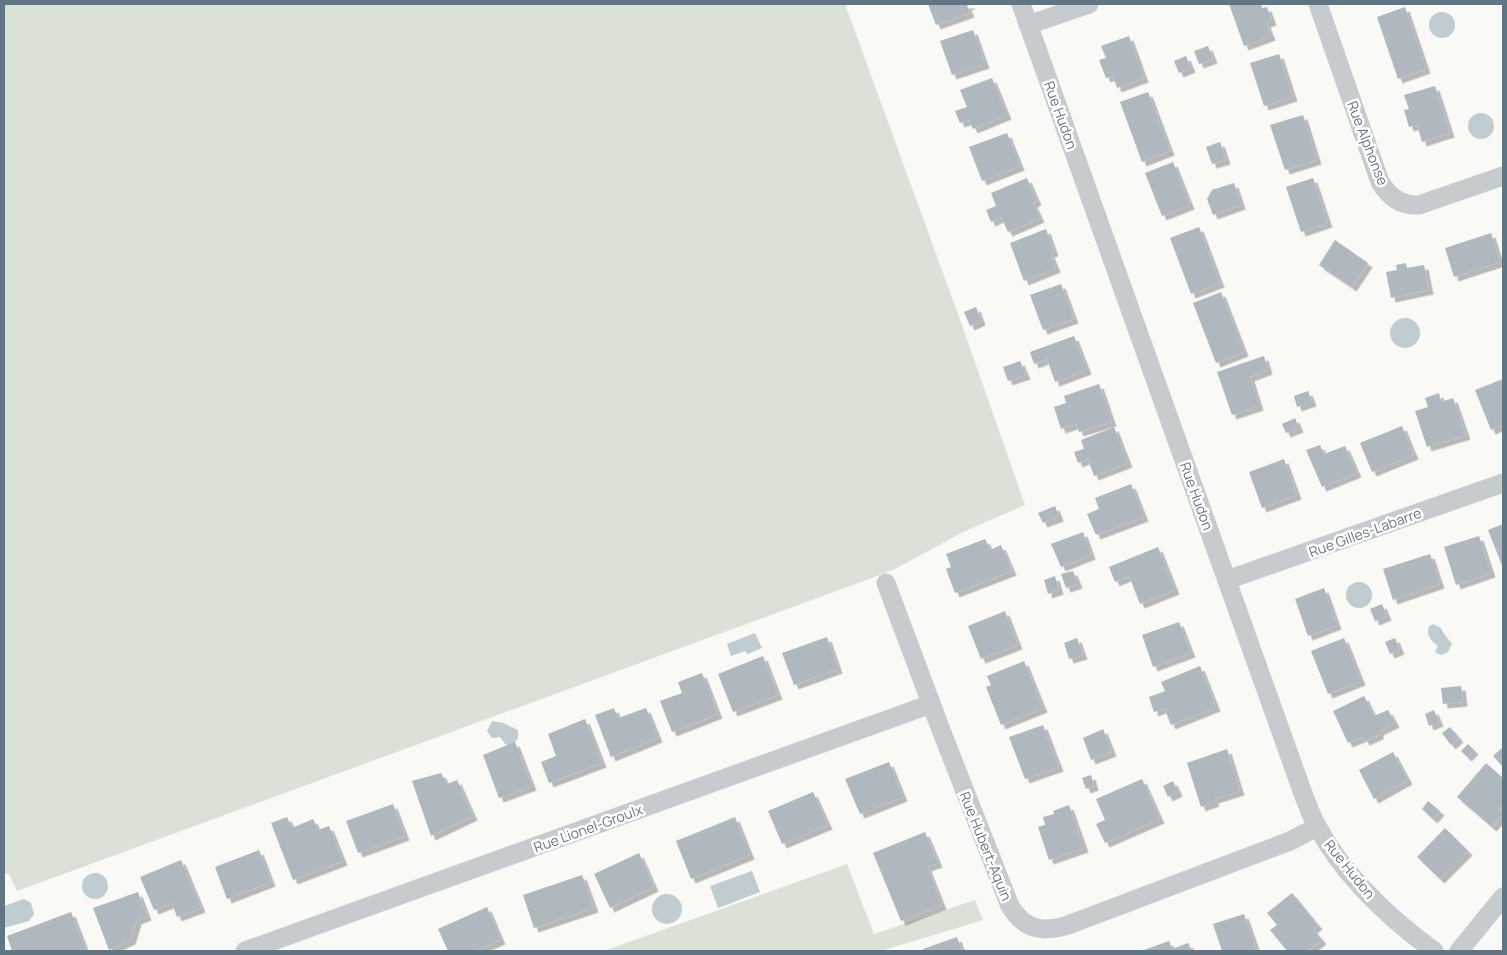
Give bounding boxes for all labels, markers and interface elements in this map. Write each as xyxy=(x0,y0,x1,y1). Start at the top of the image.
street label: Rue Hudon xyxy=(1040,78,1082,152)
street label: Rue Alphonse xyxy=(1343,98,1393,188)
street label: Rue Hudon xyxy=(1176,459,1218,533)
street label: Rue Gilles-Labarre xyxy=(1306,503,1424,561)
street label: Rue Hubert-Aquin xyxy=(955,789,1017,903)
street label: Rue Lionel-Groulx xyxy=(531,799,646,856)
street label: Rue Hudon xyxy=(1320,835,1380,903)

